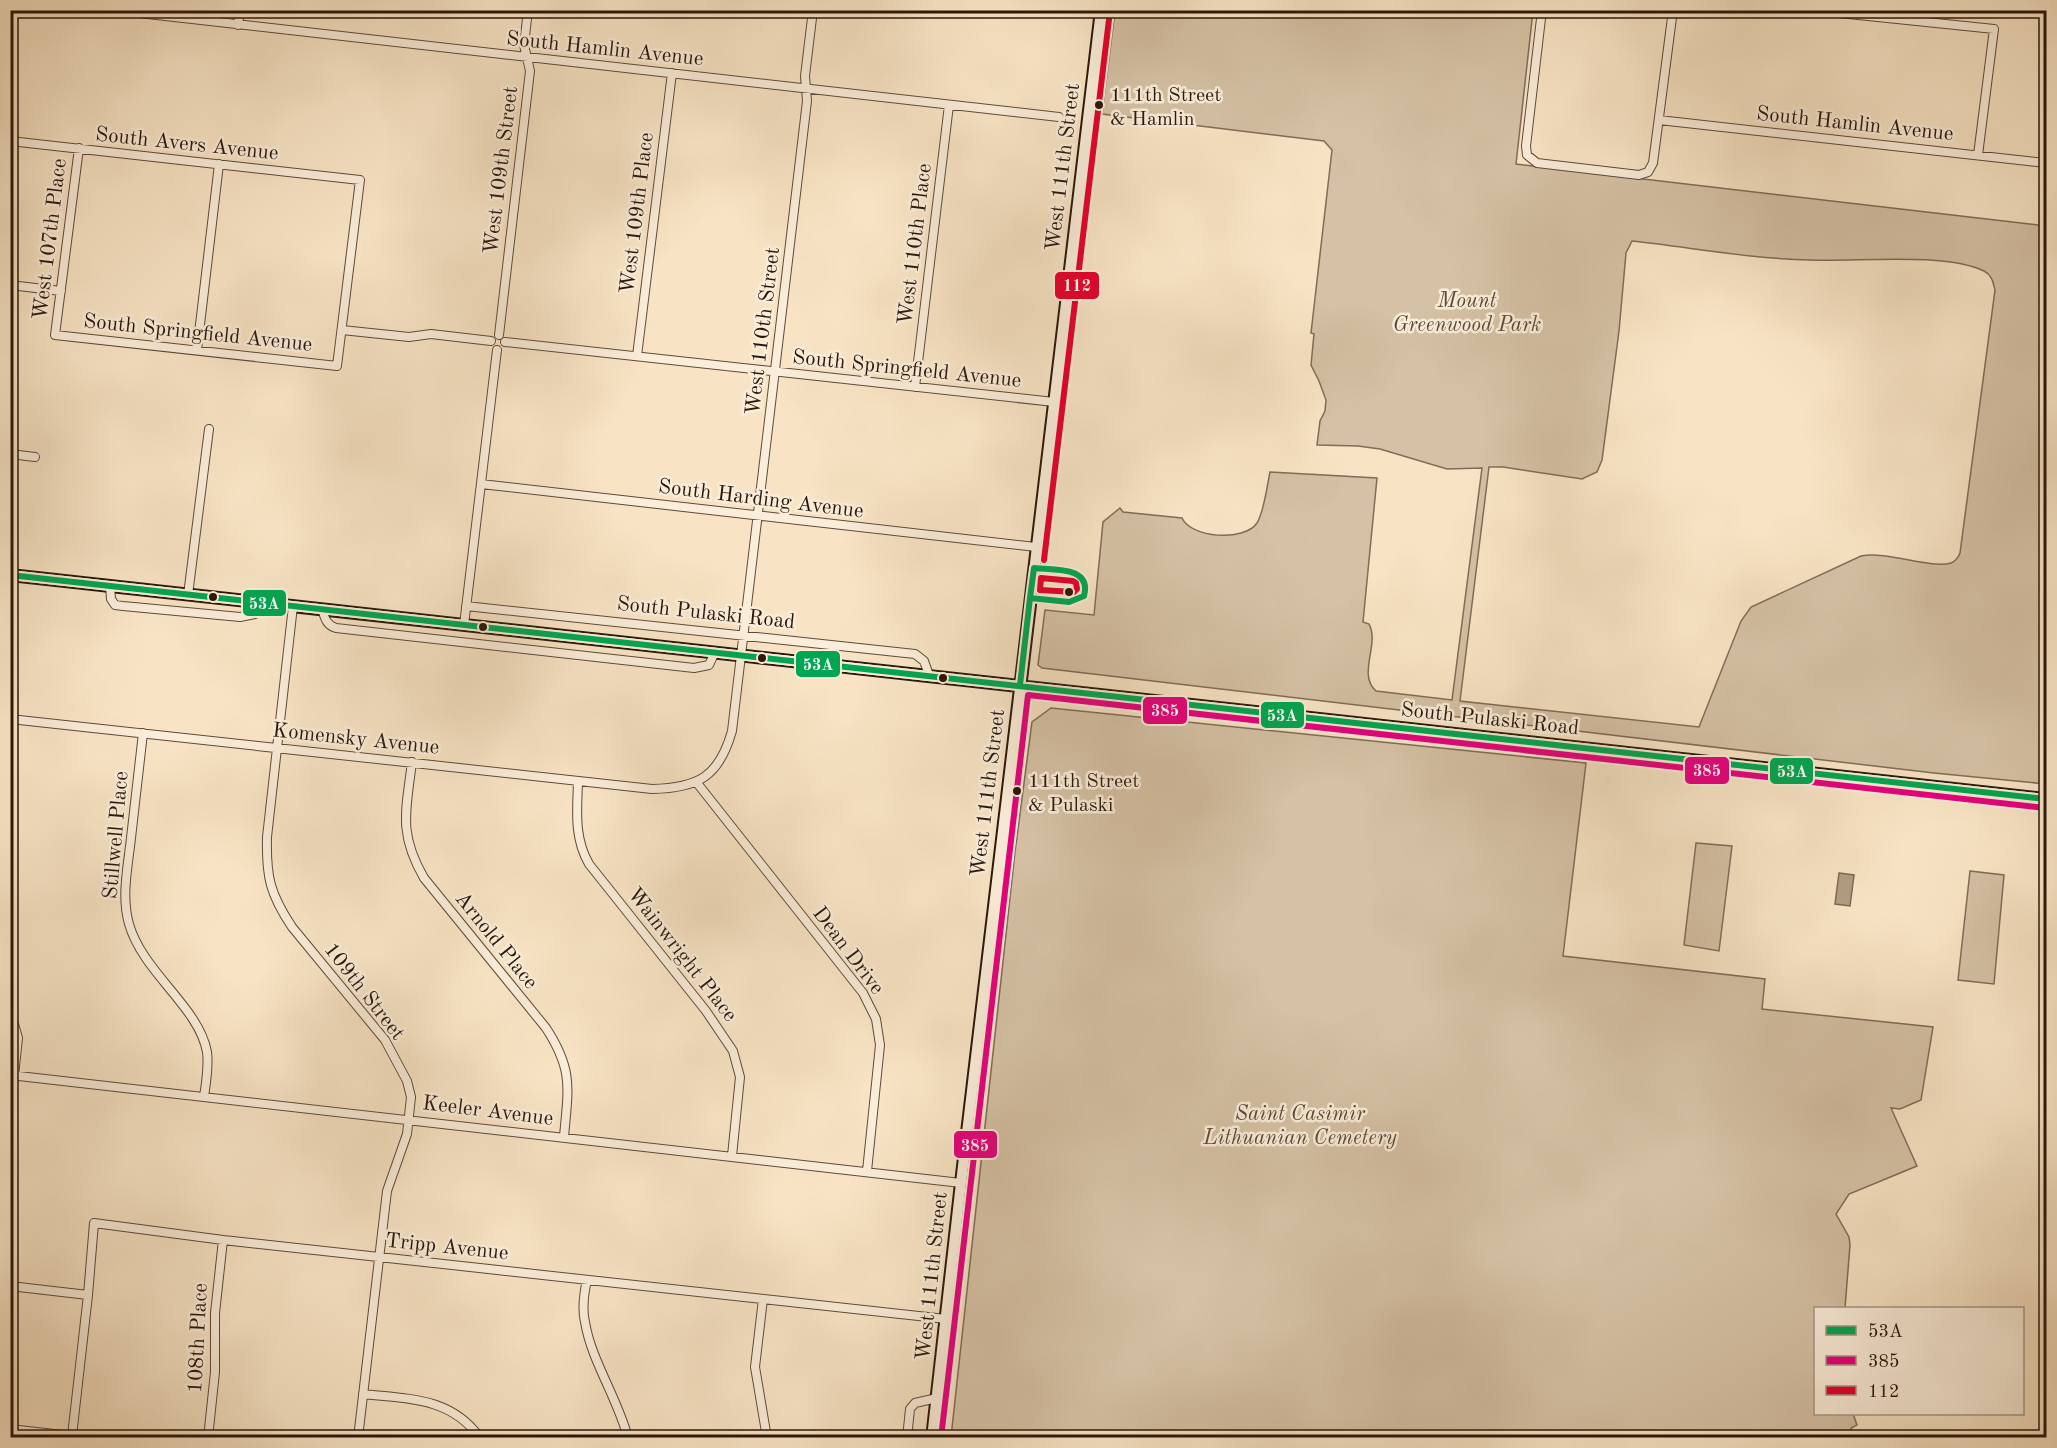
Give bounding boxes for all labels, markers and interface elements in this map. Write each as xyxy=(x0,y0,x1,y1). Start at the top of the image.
street label: South Hamlin Avenue xyxy=(505,29,704,70)
street label: West 111th Street xyxy=(1043,82,1084,252)
street label: West 109th Street xyxy=(481,85,522,255)
place label: 111th Street & Hamlin xyxy=(1110,86,1221,130)
marker: 111th Street & Hamlin xyxy=(1093,99,1105,111)
street label: South Hamlin Avenue xyxy=(1755,104,1954,145)
street label: South Avers Avenue xyxy=(94,124,279,165)
street label: West 109th Place xyxy=(617,131,658,295)
street label: West 107th Place xyxy=(30,157,71,321)
street label: West 110th Place xyxy=(895,162,936,326)
street label: West 110th Street xyxy=(743,246,784,416)
line badge: 112 xyxy=(1054,271,1100,300)
text: 112 xyxy=(1063,279,1091,295)
park label: Mount Greenwood Park xyxy=(1393,291,1541,336)
street label: South Springfield Avenue xyxy=(82,311,313,356)
street label: South Springfield Avenue xyxy=(791,347,1022,392)
street label: South Harding Avenue xyxy=(657,476,865,523)
unlabelled marker xyxy=(1063,586,1075,598)
line badge: 53A xyxy=(242,589,287,617)
unlabelled marker xyxy=(207,591,219,603)
street label: South Pulaski Road xyxy=(616,594,796,633)
text: 53A xyxy=(249,597,279,613)
unlabelled marker xyxy=(477,621,489,633)
line badge: 53A xyxy=(795,650,841,678)
unlabelled marker xyxy=(756,652,768,664)
text: 53A xyxy=(803,658,833,674)
unlabelled marker xyxy=(937,672,949,684)
line badge: 385 xyxy=(1142,696,1188,725)
street label: South Pulaski Road xyxy=(1400,700,1580,739)
line badge: 53A xyxy=(1260,701,1305,729)
text: 385 xyxy=(1151,704,1179,720)
street label: West 111th Street xyxy=(968,708,1009,878)
text: 53A xyxy=(1267,709,1297,725)
street label: Komensky Avenue xyxy=(271,720,440,759)
line badge: 385 xyxy=(1684,756,1730,785)
line badge: 53A xyxy=(1769,757,1814,785)
text: 385 xyxy=(1693,764,1721,780)
text: 53A xyxy=(1777,765,1807,781)
street label: Stillwell Place xyxy=(100,770,133,900)
place label: 111th Street & Pulaski xyxy=(1028,772,1139,816)
marker: 111th Street & Pulaski xyxy=(1011,785,1023,797)
street label: Wainwright Place xyxy=(623,884,741,1026)
street label: Arnold Place xyxy=(451,888,541,993)
street label: Dean Drive xyxy=(808,903,888,999)
street label: 109th Street xyxy=(320,939,408,1044)
street label: Keeler Avenue xyxy=(421,1093,554,1130)
park label: Saint Casimir Lithuanian Cemetery xyxy=(1202,1104,1397,1149)
line badge: 385 xyxy=(953,1130,998,1159)
text: 385 xyxy=(961,1139,989,1155)
street label: West 111th Street xyxy=(913,1191,952,1361)
street label: Tripp Avenue xyxy=(384,1231,509,1264)
street label: 108th Place xyxy=(185,1282,212,1394)
legend xyxy=(1814,1307,2024,1415)
text: 53A xyxy=(1868,1323,1903,1341)
text: 385 xyxy=(1868,1353,1899,1371)
text: 112 xyxy=(1868,1383,1899,1401)

